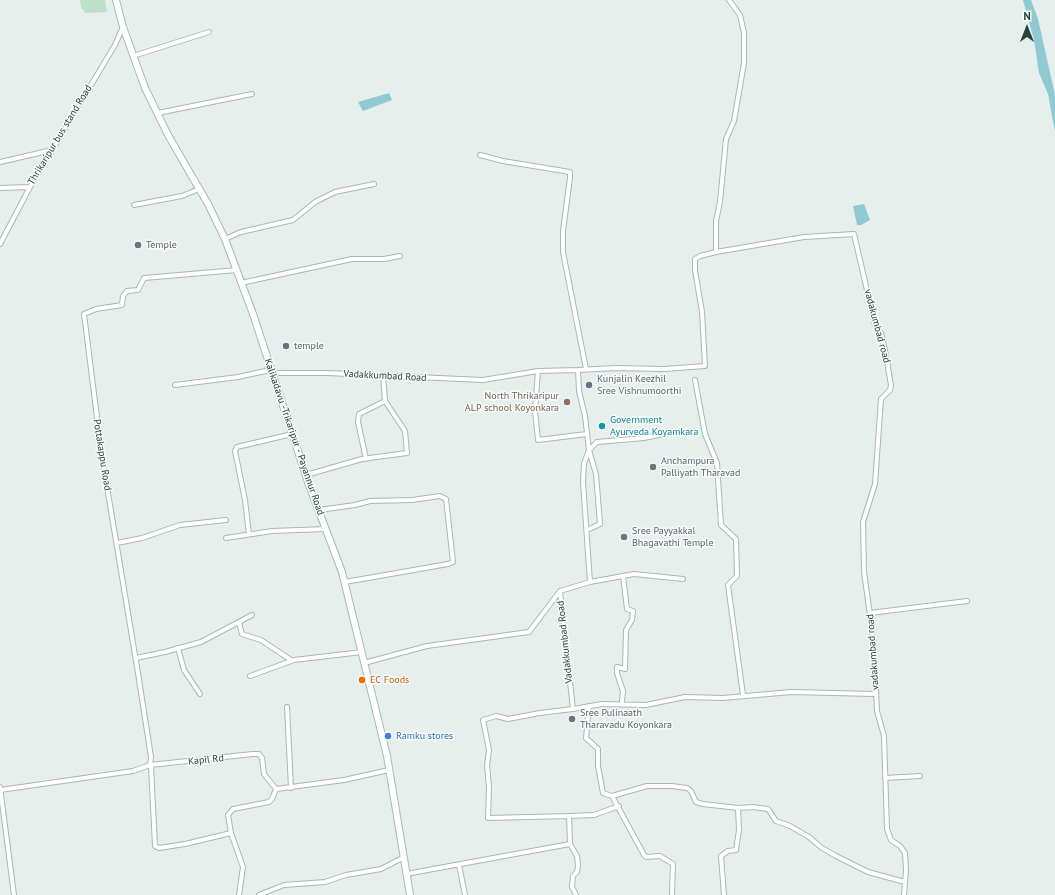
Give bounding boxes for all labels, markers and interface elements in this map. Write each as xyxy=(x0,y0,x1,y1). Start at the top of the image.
north arrow xyxy=(1007,8,1047,48)
text: N xyxy=(1023,9,1031,23)
street label: Thrikaripur bus stand Road xyxy=(25,83,95,187)
place label: Temple xyxy=(146,239,177,251)
marker: Temple xyxy=(133,240,143,250)
street label: vadakumbad road xyxy=(861,288,893,364)
place label: temple xyxy=(294,340,324,352)
marker: temple xyxy=(281,341,291,351)
street label: Kalikadavu -Trikaripur - Payannur Road xyxy=(261,357,327,517)
street label: Vadakkumbad Road xyxy=(343,368,427,384)
place label: Kunjalin Keezhil Sree Vishnumoorthi xyxy=(597,373,681,396)
marker: Kunjalin Keezhil Sree Vishnumoorthi xyxy=(584,380,594,390)
place label: North Thrikaripur ALP school Koyonkara xyxy=(465,390,559,414)
marker: North Thrikaripur ALP school Koyonkara xyxy=(562,397,572,407)
place label: Government Ayurveda Koyamkara xyxy=(610,414,698,438)
street label: Pottakappu Road xyxy=(90,418,114,492)
marker: Government Ayurveda Koyamkara xyxy=(597,421,607,431)
place label: Anchampura Palliyath Tharavad xyxy=(661,455,740,478)
marker: Anchampura Palliyath Tharavad xyxy=(648,462,658,472)
place label: Sree Payyakkal Bhagavathi Temple xyxy=(632,525,713,548)
marker: Sree Payyakkal Bhagavathi Temple xyxy=(619,532,629,542)
street label: Vadakkumbad Road xyxy=(555,600,575,684)
street label: vadakumbad road xyxy=(864,614,882,690)
place label: EC Foods xyxy=(370,674,409,686)
marker: EC Foods xyxy=(357,675,367,685)
place label: Sree Pulinaath Tharavadu Koyonkara xyxy=(580,707,672,730)
marker: Sree Pulinaath Tharavadu Koyonkara xyxy=(567,714,577,724)
place label: Ramku stores xyxy=(396,730,453,742)
marker: Ramku stores xyxy=(383,731,393,741)
street label: Kapil Rd xyxy=(188,752,224,768)

